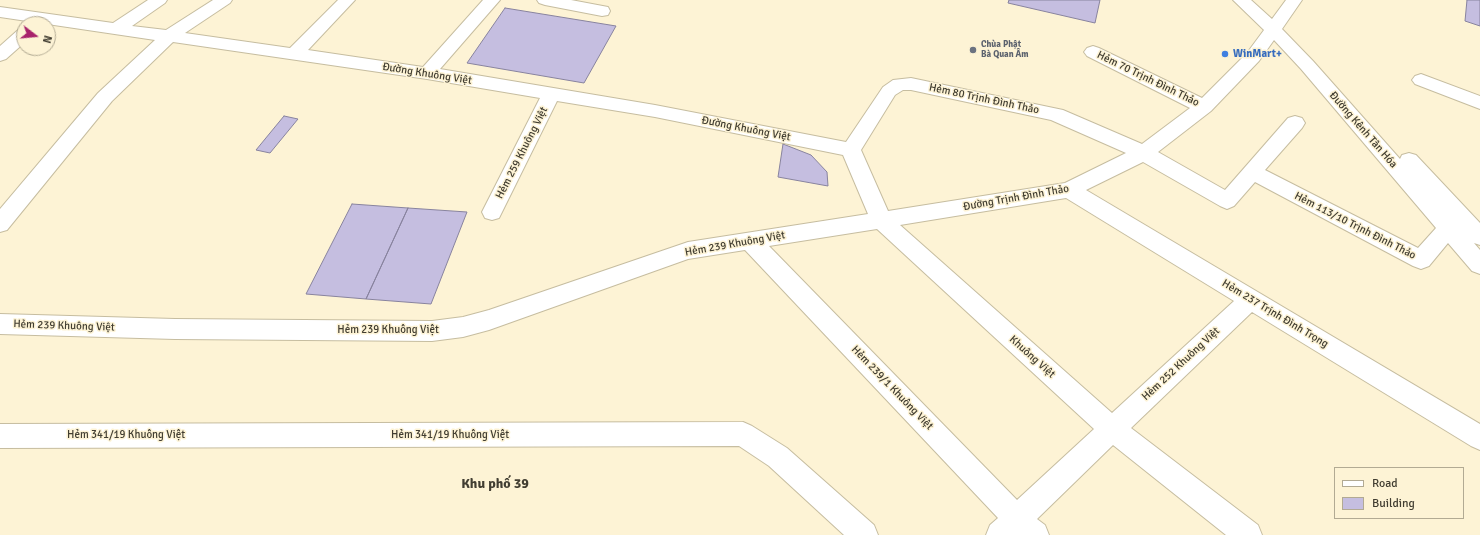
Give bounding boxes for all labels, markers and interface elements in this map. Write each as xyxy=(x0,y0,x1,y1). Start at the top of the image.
north arrow xyxy=(16,16,56,56)
text: N xyxy=(40,34,54,45)
place label: Chùa Phật Bà Quan Âm xyxy=(981,40,1029,61)
marker: Chùa Phật Bà Quan Âm xyxy=(968,45,978,55)
place label: WinMart+ xyxy=(1233,47,1282,61)
street label: Hẻm 70 Trịnh Đình Thảo xyxy=(1095,48,1201,110)
marker: WinMart+ xyxy=(1220,49,1230,59)
street label: Đường Khuông Việt xyxy=(381,60,473,88)
street label: Hẻm 80 Trịnh Đình Thảo xyxy=(928,81,1040,117)
street label: Đường Kênh Tân Hóa xyxy=(1326,89,1400,171)
street label: Hẻm 259 Khuông Việt xyxy=(493,105,551,201)
street label: Đường Khuông Việt xyxy=(700,114,792,144)
street label: Đường Trịnh Đình Thảo xyxy=(962,182,1070,214)
street label: Hẻm 113/10 Trịnh Đình Thảo xyxy=(1292,190,1418,262)
street label: Hẻm 239 Khuông Việt xyxy=(684,229,786,259)
street label: Hẻm 237 Trịnh Đình Trọng xyxy=(1219,277,1331,351)
street label: Hẻm 239 Khuông Việt xyxy=(13,318,115,334)
street label: Hẻm 239 Khuông Việt xyxy=(337,323,439,337)
street label: Hẻm 252 Khuông Việt xyxy=(1139,325,1223,403)
street label: Khuông Việt xyxy=(1006,333,1058,381)
street label: Hẻm 239/1 Khuông Việt xyxy=(848,343,936,433)
street label: Hẻm 341/19 Khuông Việt xyxy=(67,428,185,442)
street label: Hẻm 341/19 Khuông Việt xyxy=(391,428,509,442)
legend xyxy=(1334,467,1464,519)
district label: Khu phố 39 xyxy=(461,476,529,492)
text: Road xyxy=(1372,476,1398,491)
text: Building xyxy=(1372,496,1415,511)

